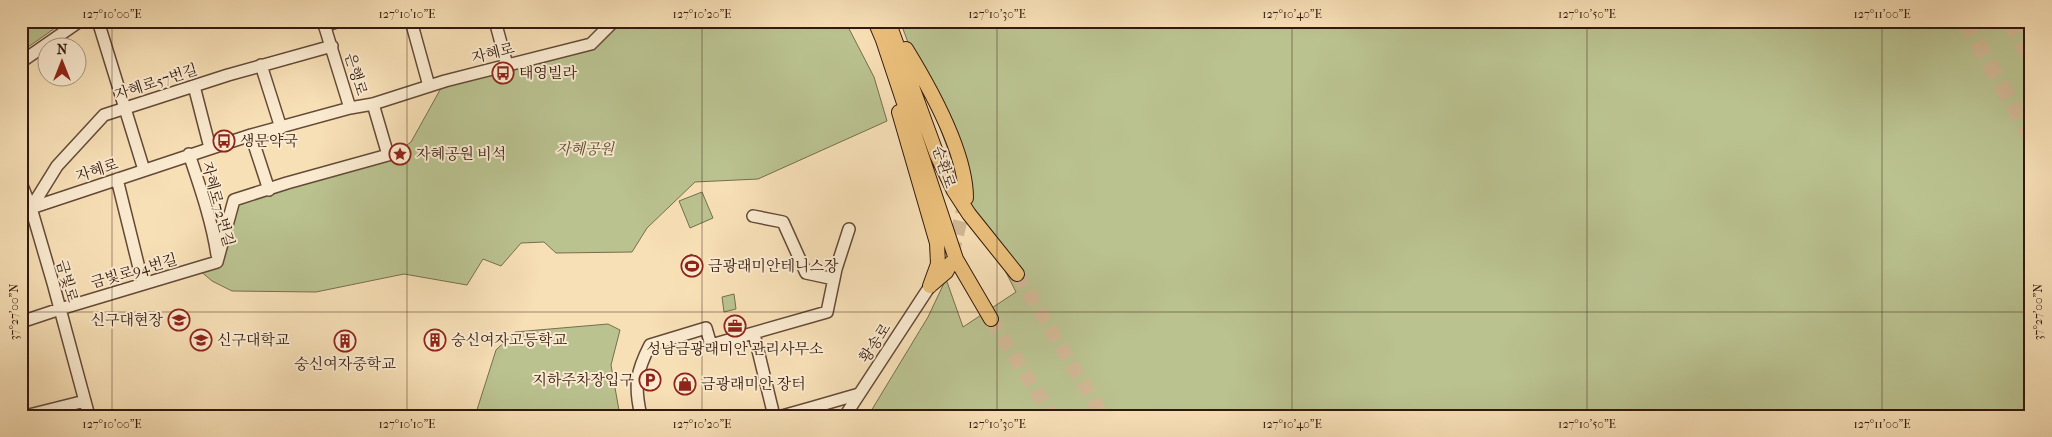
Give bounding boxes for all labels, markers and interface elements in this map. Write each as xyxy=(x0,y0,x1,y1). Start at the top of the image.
text: 127°10'00"E xyxy=(82,7,142,21)
text: 127°10'10"E xyxy=(379,7,435,21)
text: 127°10'20"E xyxy=(673,7,731,21)
text: 127°10'30"E xyxy=(968,7,1026,21)
text: 127°10'40"E xyxy=(1262,7,1322,21)
text: 127°10'50"E xyxy=(1558,7,1616,21)
text: 127°11'00"E xyxy=(1854,7,1911,21)
north arrow xyxy=(38,38,88,88)
street label: 자혜로 xyxy=(470,39,517,67)
text: N xyxy=(57,41,68,58)
street label: 은행로 xyxy=(341,51,371,98)
street label: 자혜로57번길 xyxy=(112,60,200,104)
bus stop icon: 태영빌라 xyxy=(491,61,515,85)
place label: 태영빌라 xyxy=(519,64,577,82)
bus stop icon: 생문약국 xyxy=(212,129,236,153)
place label: 생문약국 xyxy=(240,132,298,150)
park label: 자혜공원 xyxy=(556,140,615,158)
place icon: 자혜공원 비석 xyxy=(388,142,412,166)
street label: 순환로 xyxy=(929,144,959,191)
place label: 자혜공원 비석 xyxy=(416,145,506,163)
street label: 자혜로 xyxy=(74,155,121,185)
street label: 자혜로72번길 xyxy=(198,159,238,249)
street label: 금빛로94번길 xyxy=(89,250,179,292)
sports icon: 금광래미안테니스장 xyxy=(680,254,704,278)
place label: 금광래미안테니스장 xyxy=(708,257,839,275)
street label: 금빛로 xyxy=(52,258,82,305)
text: 37°27'00"N xyxy=(7,284,21,340)
text: 37°27'00"N xyxy=(2031,284,2045,340)
school or university icon: 신구대현장 xyxy=(167,308,191,332)
place label: 신구대현장 xyxy=(91,311,164,329)
office icon: 성남금광래미안 관리사무소 xyxy=(723,314,747,338)
street label: 황송로 xyxy=(856,319,895,366)
school or university icon: 신구대학교 xyxy=(189,328,213,352)
building icon: 숭신여자고등학교 xyxy=(423,328,447,352)
building icon: 숭신여자중학교 xyxy=(333,329,357,353)
place label: 신구대학교 xyxy=(217,331,290,349)
place label: 숭신여자고등학교 xyxy=(451,331,567,349)
place label: 성남금광래미안 관리사무소 xyxy=(646,340,824,358)
place label: 숭신여자중학교 xyxy=(294,355,396,373)
parking icon: 지하주차장입구 xyxy=(638,368,662,392)
place label: 지하주차장입구 xyxy=(533,371,635,389)
shop icon: 금광래미안 장터 xyxy=(673,372,697,396)
place label: 금광래미안 장터 xyxy=(701,375,806,393)
text: 127°10'00"E xyxy=(82,417,142,431)
text: 127°10'10"E xyxy=(379,417,435,431)
text: 127°10'20"E xyxy=(673,417,731,431)
text: 127°10'30"E xyxy=(968,417,1026,431)
text: 127°10'40"E xyxy=(1262,417,1322,431)
text: 127°10'50"E xyxy=(1558,417,1616,431)
text: 127°11'00"E xyxy=(1854,417,1911,431)

